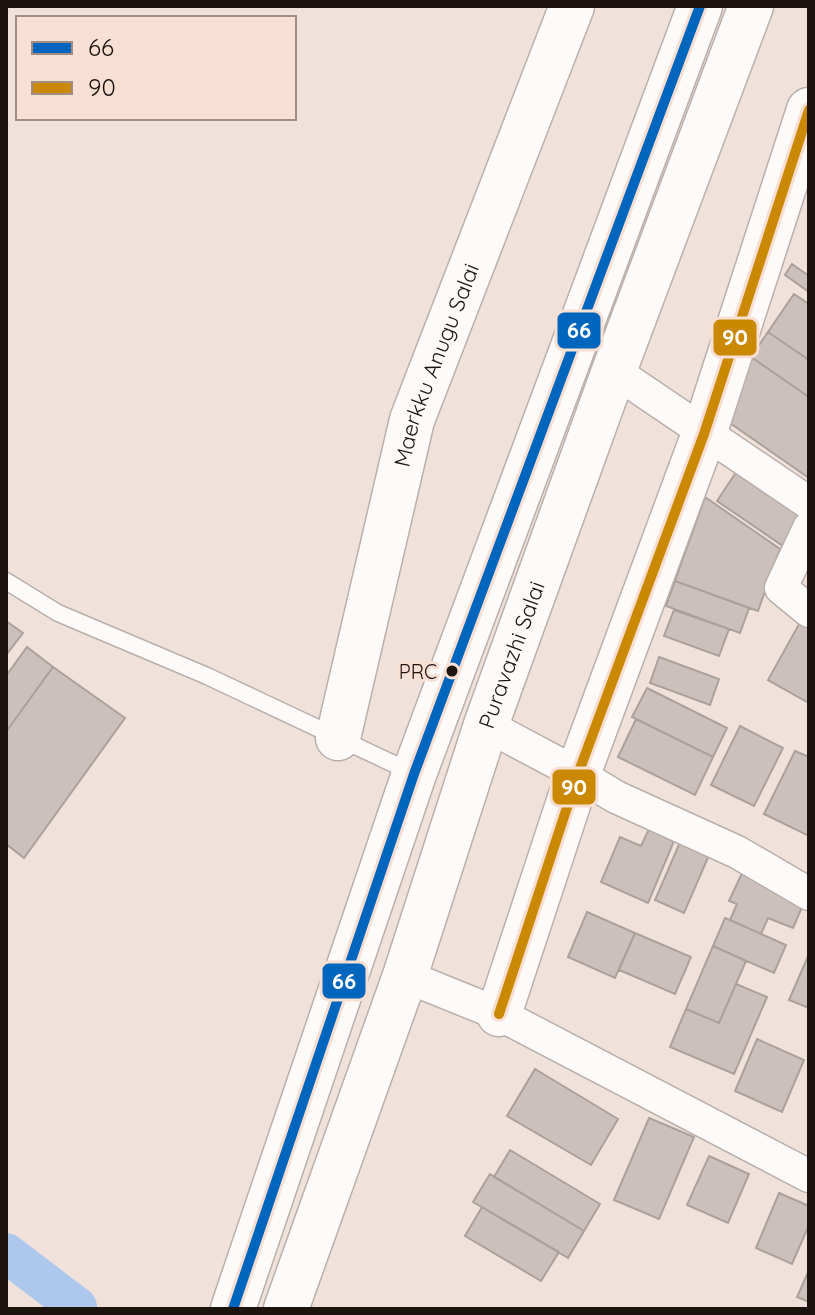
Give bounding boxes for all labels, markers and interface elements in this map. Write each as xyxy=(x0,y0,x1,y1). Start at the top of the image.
legend xyxy=(16,16,296,120)
text: 66 xyxy=(88,32,114,62)
text: 90 xyxy=(88,72,116,102)
street label: Maerkku Anugu Salai xyxy=(388,259,485,470)
line badge: 66 xyxy=(556,311,602,350)
text: 66 xyxy=(567,316,591,344)
line badge: 90 xyxy=(712,318,758,357)
text: 90 xyxy=(722,323,748,351)
street label: Puravazhi Salai xyxy=(472,577,551,732)
place label: PRC xyxy=(399,659,437,684)
marker: PRC xyxy=(444,663,460,679)
line badge: 90 xyxy=(551,768,597,806)
text: 90 xyxy=(561,773,587,801)
line badge: 66 xyxy=(321,962,367,1000)
text: 66 xyxy=(332,967,356,995)

